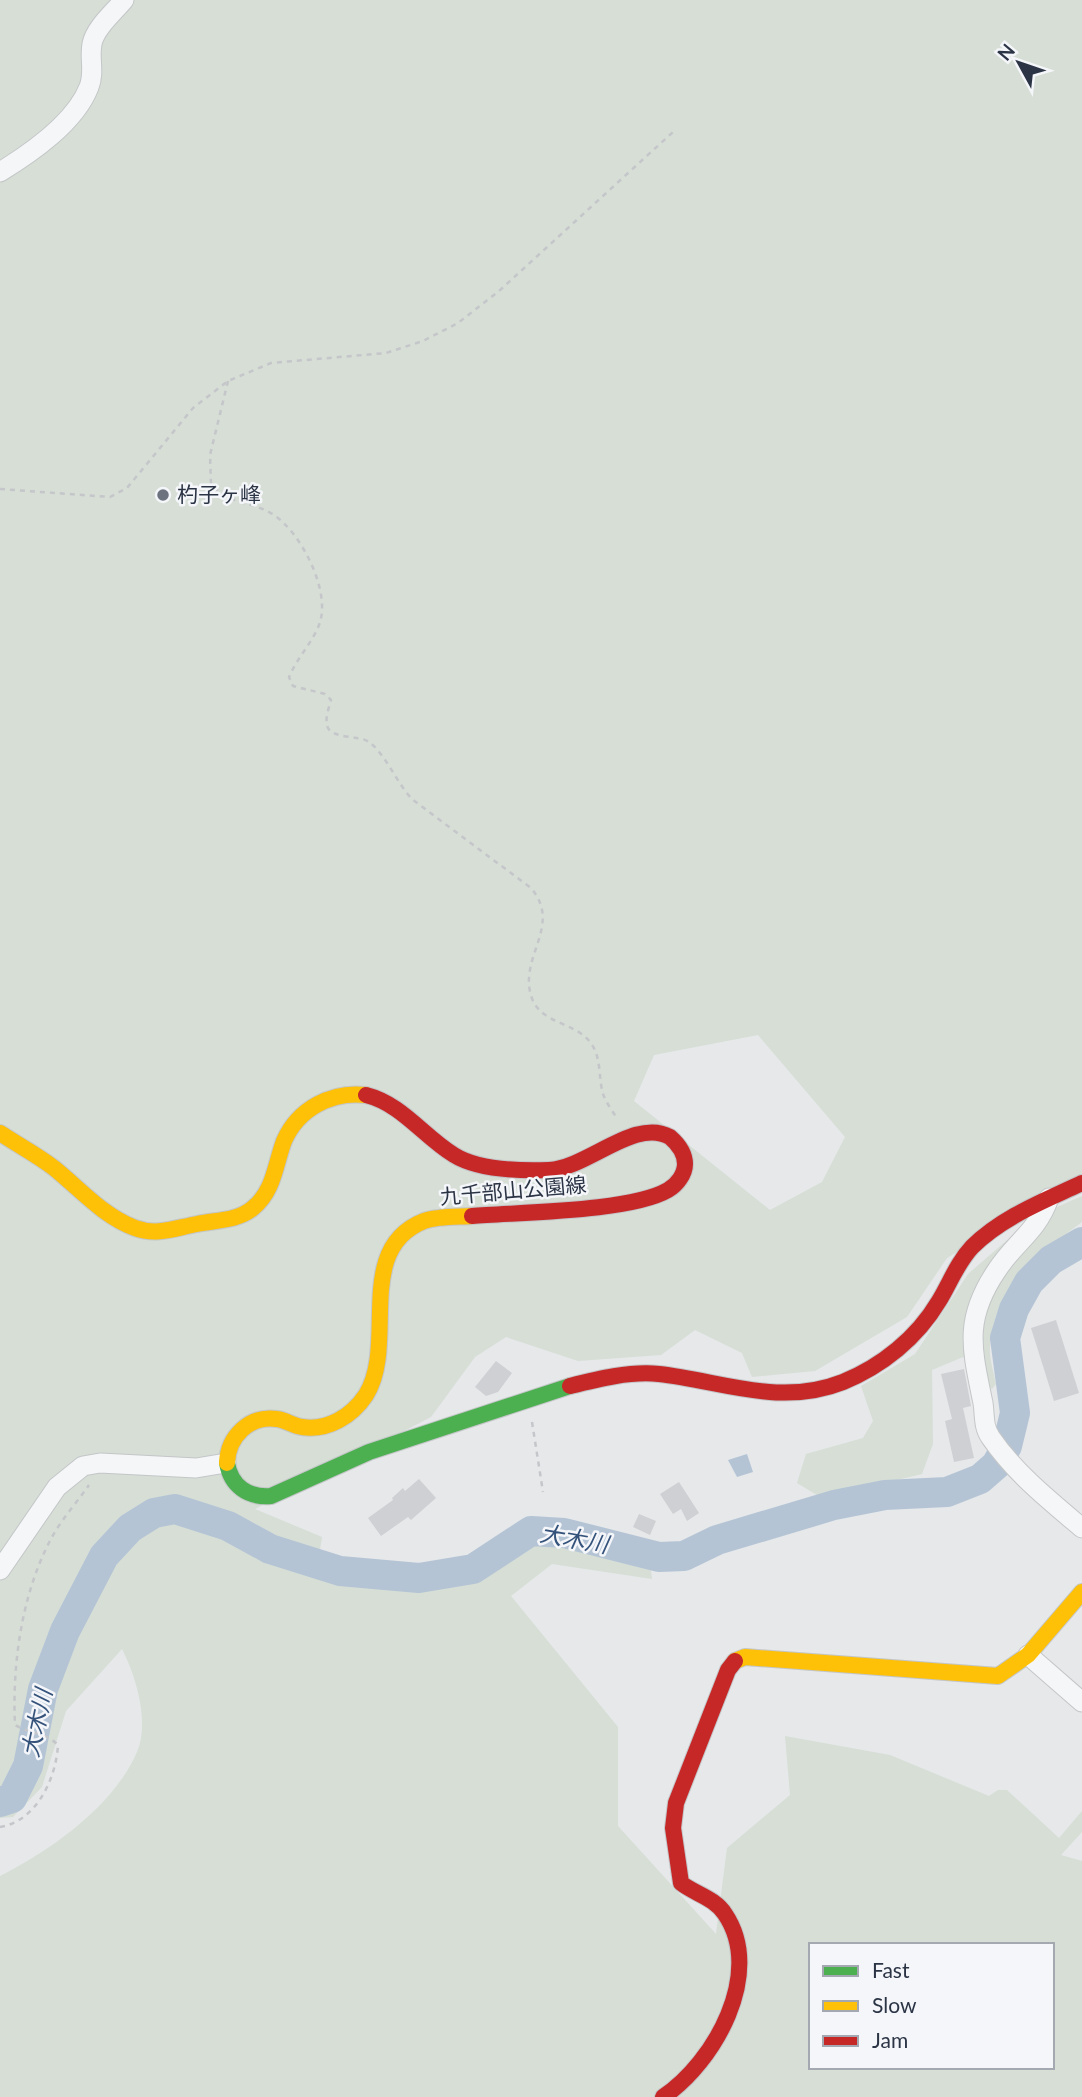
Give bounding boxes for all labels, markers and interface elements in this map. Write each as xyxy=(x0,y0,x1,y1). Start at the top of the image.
north arrow xyxy=(984,28,1054,98)
text: N xyxy=(992,39,1019,65)
place label: 杓子ヶ峰 xyxy=(177,481,261,506)
marker: 杓子ヶ峰 xyxy=(155,487,171,503)
street label: 九千部山公園線 xyxy=(439,1171,587,1208)
water label: 大木川 xyxy=(538,1518,614,1558)
water label: 大木川 xyxy=(15,1683,58,1759)
legend xyxy=(809,1943,1054,2069)
text: Fast xyxy=(872,1957,910,1982)
text: Slow xyxy=(872,1992,917,2017)
text: Jam xyxy=(872,2027,908,2052)

